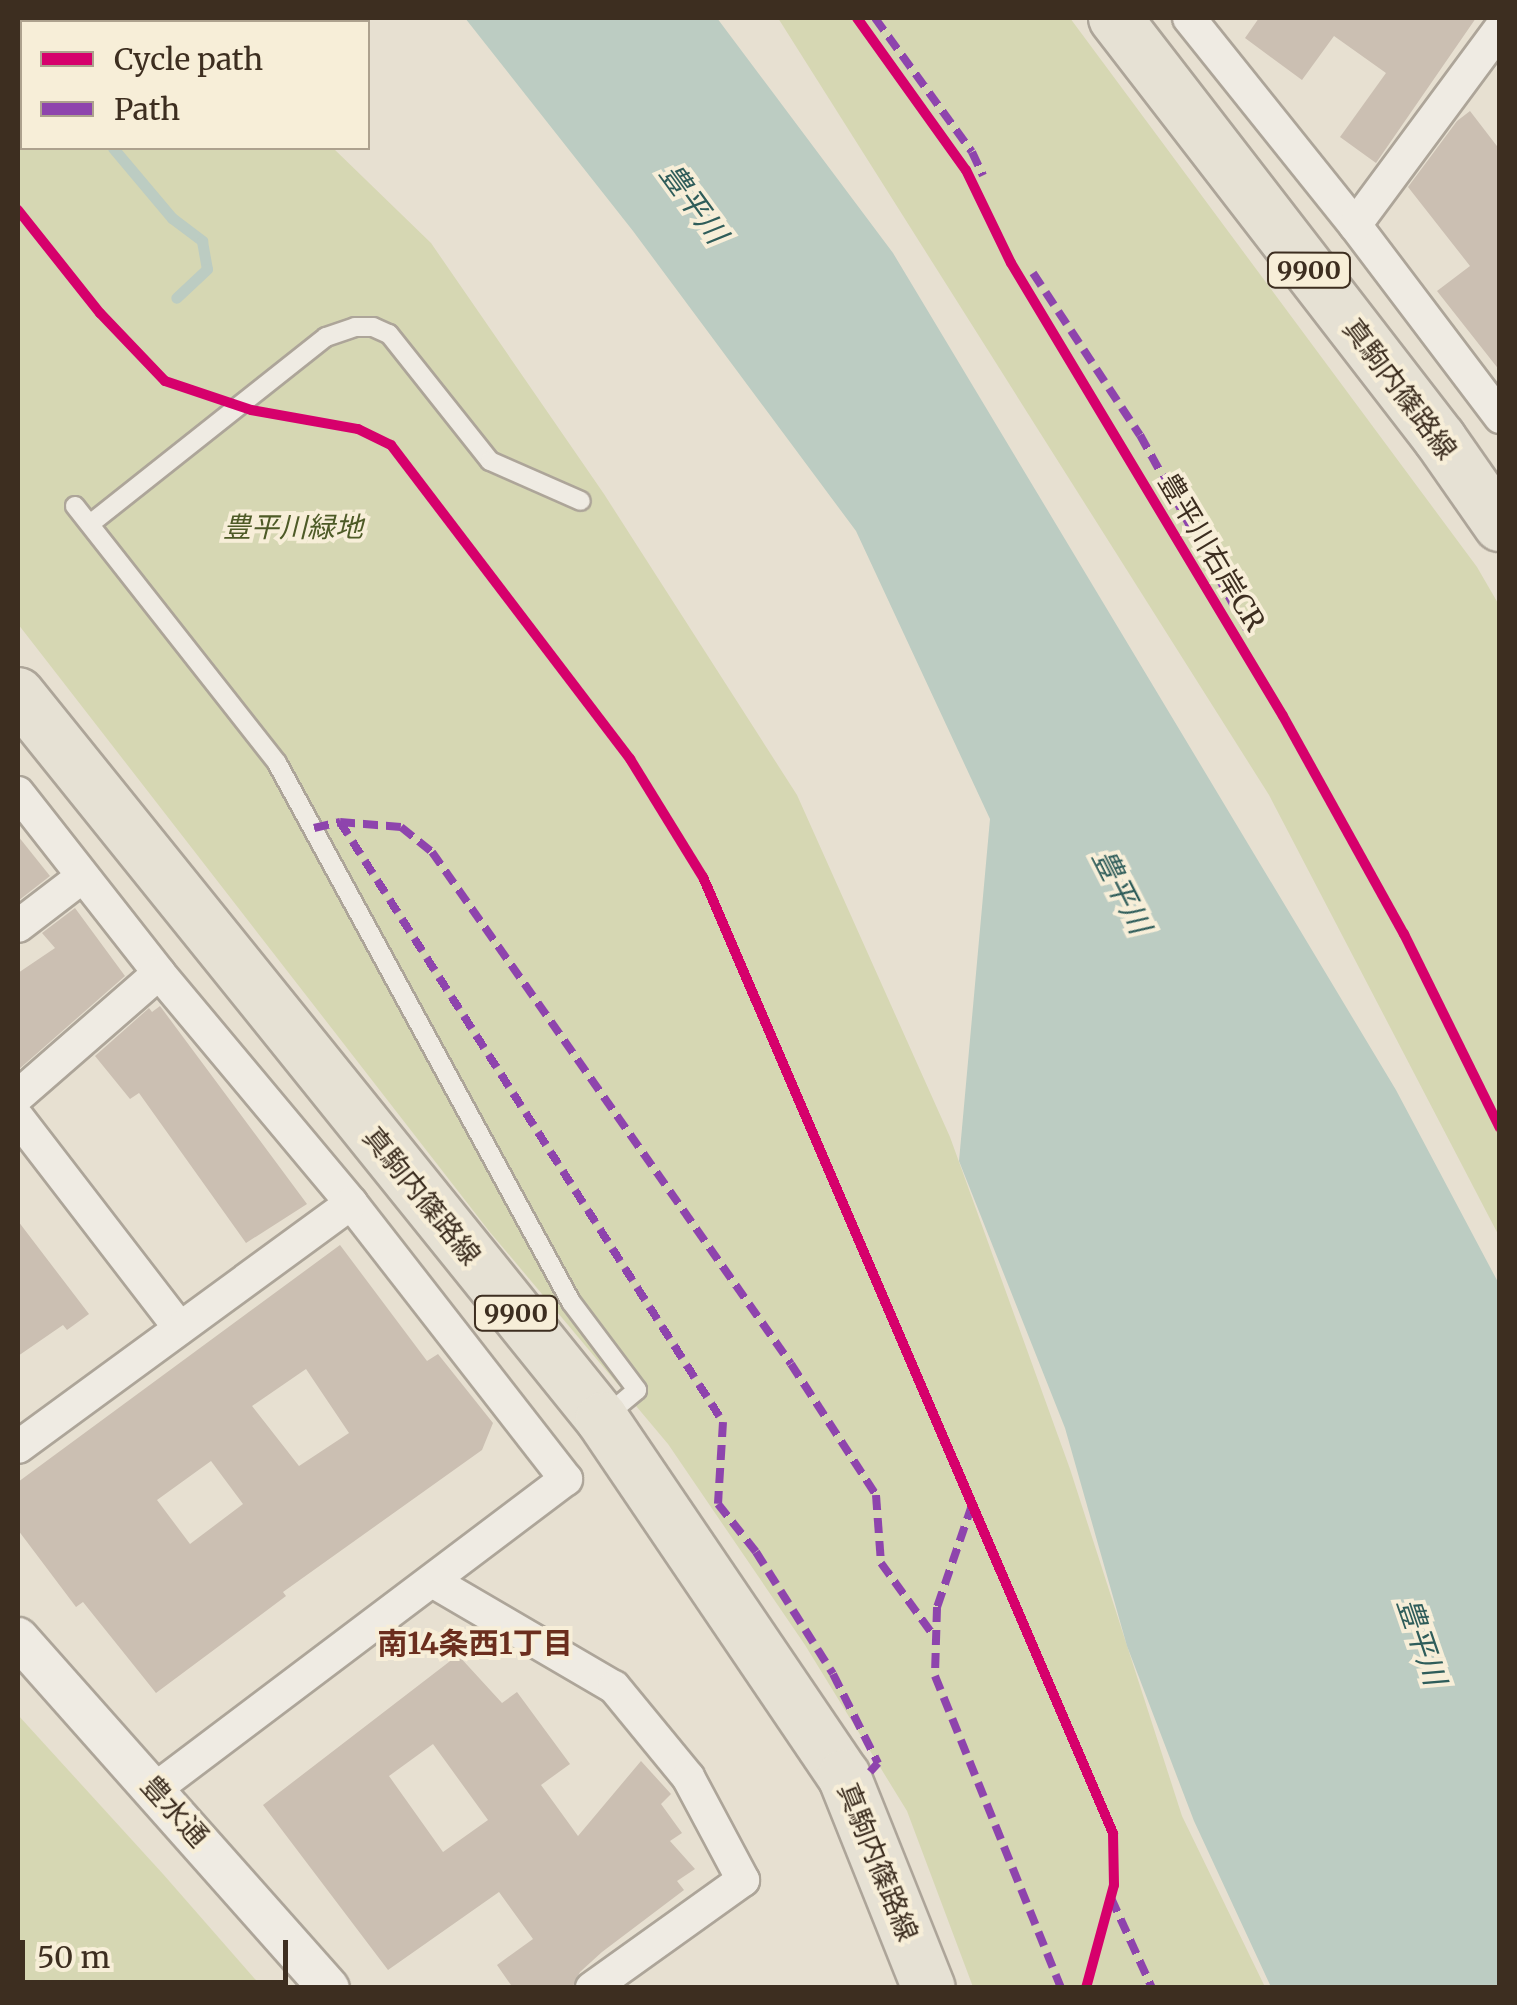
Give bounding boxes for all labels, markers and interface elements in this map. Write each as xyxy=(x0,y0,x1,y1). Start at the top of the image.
legend xyxy=(20,20,370,150)
text: Cycle path xyxy=(114,40,263,78)
text: Path xyxy=(114,90,180,128)
water label: 豊平川 xyxy=(653,156,735,250)
road number: 9900 xyxy=(1266,250,1352,290)
street label: 真駒内篠路線 xyxy=(1336,312,1464,466)
street label: 豊平川右岸CR xyxy=(1152,467,1272,637)
park label: 豊平川緑地 xyxy=(223,510,363,544)
water label: 豊平川 xyxy=(1086,843,1158,939)
street label: 真駒内篠路線 xyxy=(356,1120,488,1272)
road number: 9900 xyxy=(474,1293,558,1333)
water label: 豊平川 xyxy=(1390,1593,1454,1689)
district label: 南14条西1丁目 xyxy=(377,1625,573,1661)
street label: 豊水通 xyxy=(134,1769,216,1853)
street label: 真駒内篠路線 xyxy=(831,1778,925,1946)
scale bar xyxy=(25,1920,292,1982)
text: 50 m xyxy=(37,1938,110,1976)

